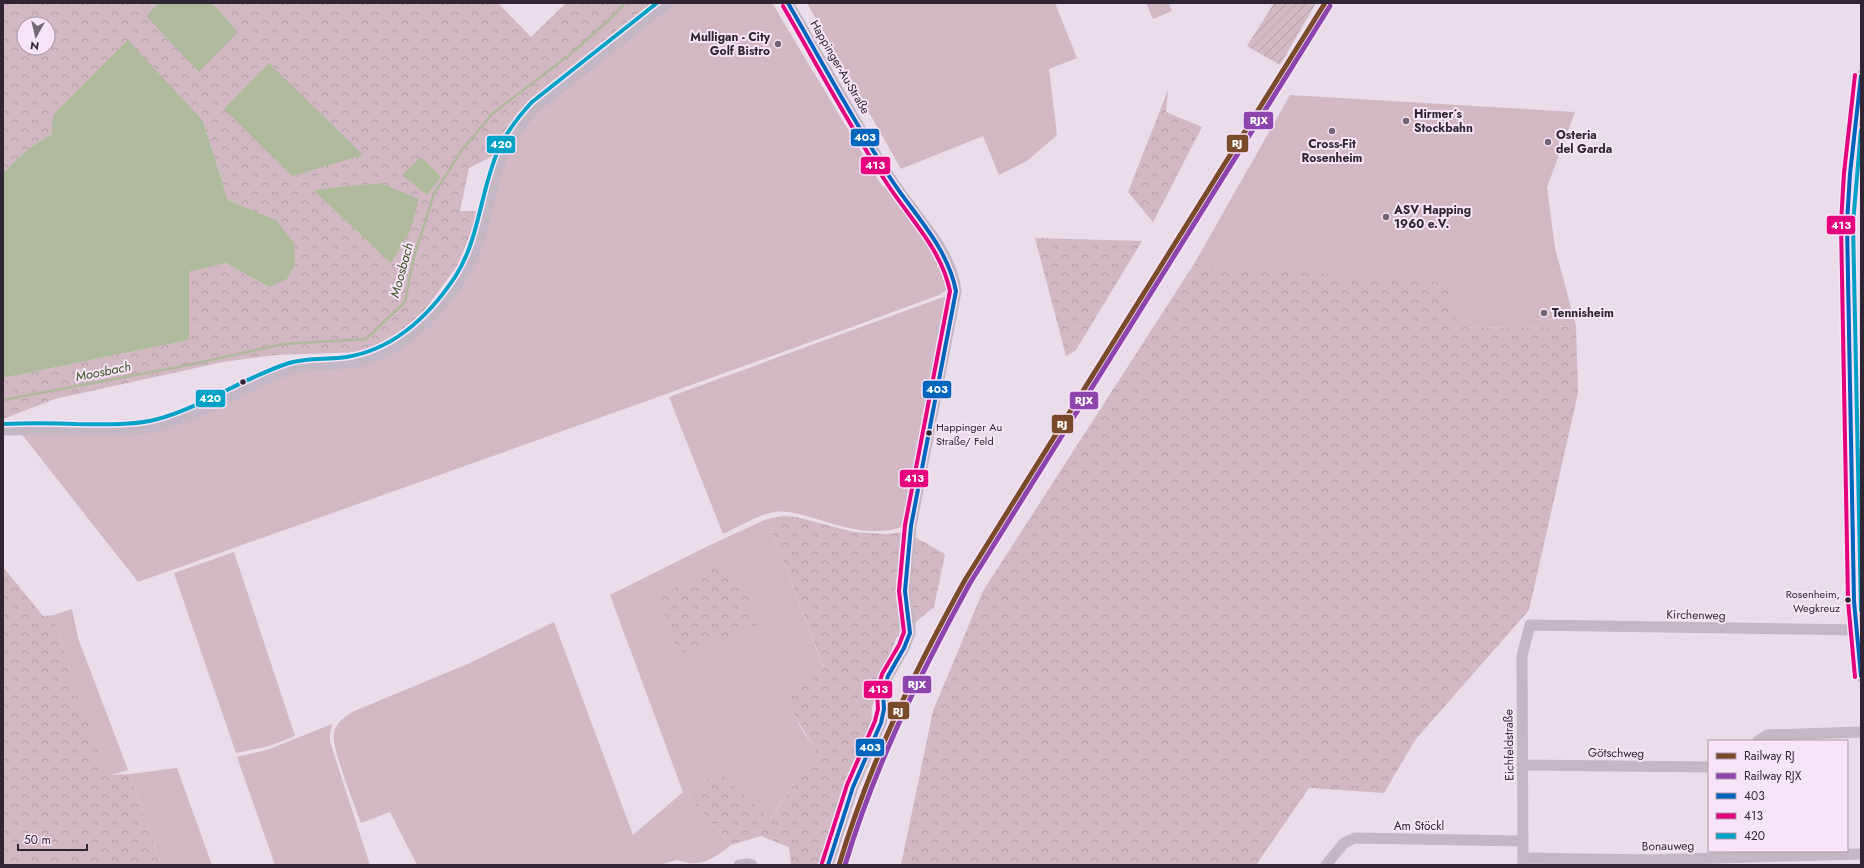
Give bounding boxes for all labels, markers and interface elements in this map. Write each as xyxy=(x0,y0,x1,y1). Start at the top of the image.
north arrow xyxy=(16,16,56,56)
street label: Happinger-Au-Straße xyxy=(806,17,874,117)
place label: Mulligan - City Golf Bistro xyxy=(690,28,771,60)
text: N xyxy=(29,37,40,54)
marker: Mulligan - City Golf Bistro xyxy=(773,39,783,49)
place label: Hirmer´s Stockbahn xyxy=(1414,105,1473,137)
line badge: RJX xyxy=(1243,111,1274,130)
text: RJX xyxy=(1250,112,1269,128)
marker: Hirmer´s Stockbahn xyxy=(1401,116,1411,126)
marker: Cross-Fit Rosenheim xyxy=(1327,126,1337,136)
place label: Osteria del Garda xyxy=(1556,126,1612,158)
line badge: 403 xyxy=(850,128,880,147)
text: 403 xyxy=(854,129,876,145)
line badge: RJ xyxy=(1226,134,1249,153)
line badge: 420 xyxy=(486,135,516,154)
text: RJ xyxy=(1232,135,1242,151)
place label: Cross-Fit Rosenheim xyxy=(1302,135,1363,167)
text: 420 xyxy=(490,136,512,152)
marker: Osteria del Garda xyxy=(1543,137,1553,147)
line badge: 413 xyxy=(860,156,891,175)
text: 413 xyxy=(865,157,885,173)
place label: ASV Happing 1960 e.V. xyxy=(1393,201,1471,233)
marker: ASV Happing 1960 e.V. xyxy=(1381,212,1391,222)
line badge: 413 xyxy=(1826,215,1856,235)
text: 413 xyxy=(1831,217,1851,233)
water label: Moosbach xyxy=(385,240,418,300)
place label: Tennisheim xyxy=(1552,304,1614,322)
marker: Tennisheim xyxy=(1539,308,1549,318)
water label: Moosbach xyxy=(74,357,133,386)
unlabelled marker xyxy=(238,377,248,387)
line badge: 403 xyxy=(922,380,952,399)
text: 403 xyxy=(926,381,948,397)
line badge: 420 xyxy=(195,389,226,408)
text: 420 xyxy=(199,390,221,406)
line badge: RJX xyxy=(1069,391,1099,410)
text: RJX xyxy=(1075,392,1094,408)
line badge: RJ xyxy=(1051,414,1074,434)
text: RJ xyxy=(1057,416,1067,432)
place label: Happinger Au Straße/ Feld xyxy=(936,419,1002,449)
marker: Happinger Au Straße/ Feld xyxy=(924,428,934,438)
line badge: 413 xyxy=(899,469,929,488)
text: 413 xyxy=(904,470,924,486)
place label: Rosenheim, Wegkreuz xyxy=(1786,586,1840,616)
marker: Rosenheim, Wegkreuz xyxy=(1843,595,1853,605)
street label: Kirchenweg xyxy=(1666,605,1726,625)
line badge: RJX xyxy=(902,675,932,694)
text: RJX xyxy=(908,676,927,692)
line badge: 413 xyxy=(863,680,893,699)
text: 413 xyxy=(868,681,888,697)
line badge: RJ xyxy=(887,701,910,720)
text: RJ xyxy=(893,703,903,719)
street label: Eichfeldstraße xyxy=(1499,709,1519,781)
line badge: 403 xyxy=(855,738,885,757)
text: 403 xyxy=(859,739,881,755)
legend xyxy=(1708,740,1848,852)
street label: Götschweg xyxy=(1588,744,1644,762)
text: Railway RJ xyxy=(1744,747,1795,765)
text: Railway RJX xyxy=(1744,767,1802,785)
text: 403 xyxy=(1744,787,1765,805)
text: 413 xyxy=(1744,807,1763,825)
street label: Am Stöckl xyxy=(1394,817,1444,835)
scale bar xyxy=(18,826,87,852)
text: 420 xyxy=(1744,827,1765,845)
text: 50 m xyxy=(24,831,51,849)
street label: Bonauweg xyxy=(1642,837,1694,855)

